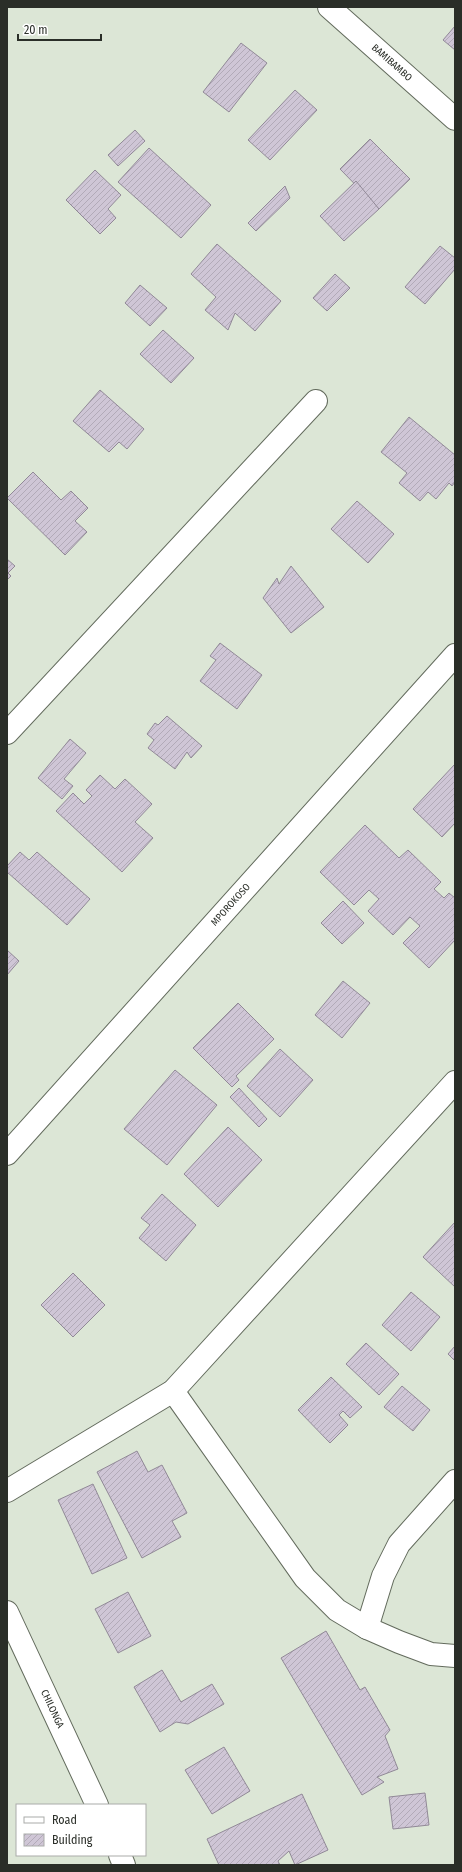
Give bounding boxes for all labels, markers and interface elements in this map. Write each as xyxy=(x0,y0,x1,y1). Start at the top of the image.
scale bar xyxy=(18,16,101,42)
text: 20 m xyxy=(24,23,48,37)
street label: BAMIBAMBO xyxy=(369,42,414,84)
street label: MPOROKOSO xyxy=(209,881,253,928)
street label: CHILONGA xyxy=(38,1688,67,1731)
legend xyxy=(16,1804,146,1856)
text: Road xyxy=(52,1813,77,1827)
text: Building xyxy=(52,1833,93,1847)

